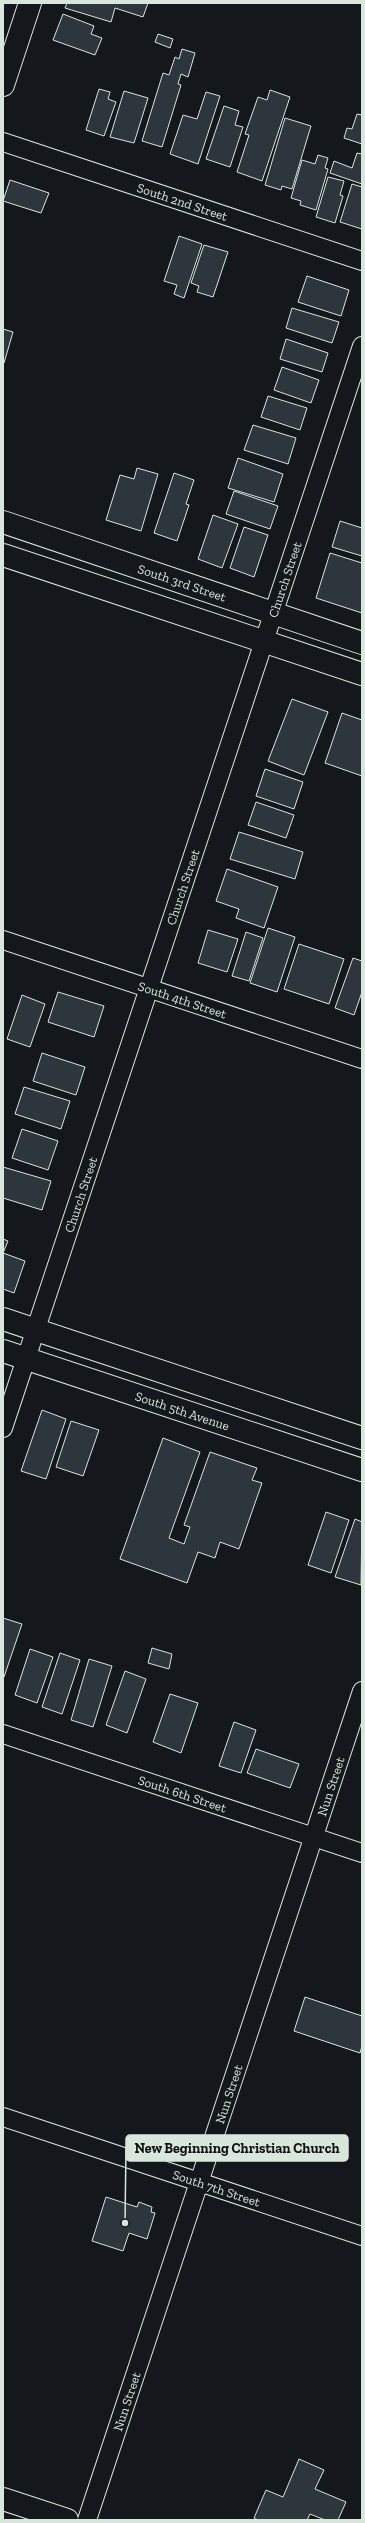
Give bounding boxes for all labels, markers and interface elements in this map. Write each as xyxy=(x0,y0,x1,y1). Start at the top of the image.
street label: South 2nd Street xyxy=(135,179,230,223)
street label: Church Street xyxy=(265,540,304,619)
street label: South 3rd Street xyxy=(136,561,228,604)
street label: Church Street xyxy=(163,847,202,927)
street label: South 4th Street xyxy=(136,978,229,1021)
street label: Church Street xyxy=(61,1155,100,1234)
street label: South 5th Avenue xyxy=(133,1388,231,1433)
street label: Nun Street xyxy=(314,1755,347,1818)
street label: South 6th Street xyxy=(136,1772,229,1815)
street label: Nun Street xyxy=(212,2062,245,2125)
callout: New Beginning Christian Church xyxy=(126,2135,348,2161)
text: New Beginning Christian Church xyxy=(134,2140,340,2157)
street label: South 7th Street xyxy=(171,2166,262,2209)
street label: Nun Street xyxy=(110,2370,143,2433)

